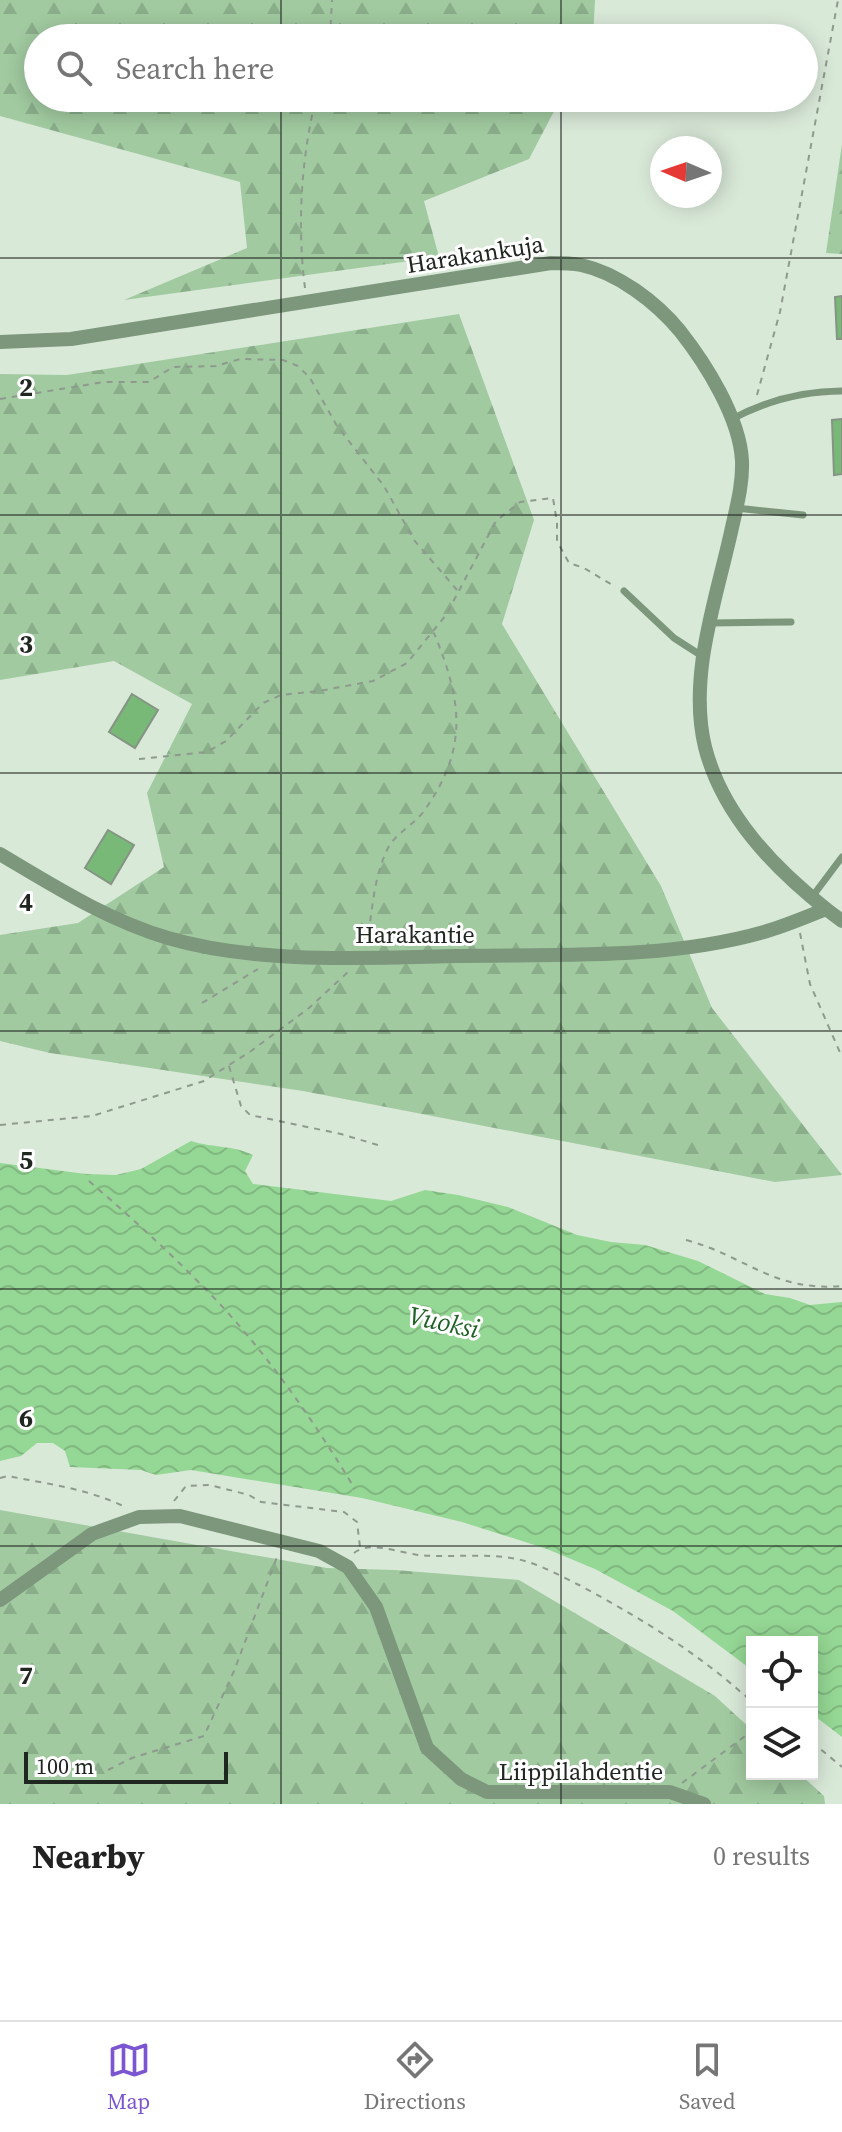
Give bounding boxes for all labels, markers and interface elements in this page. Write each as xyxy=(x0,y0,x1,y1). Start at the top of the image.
search box xyxy=(24,24,818,112)
icon: search xyxy=(52,46,96,90)
text: Search here xyxy=(116,48,274,89)
north arrow xyxy=(650,136,722,208)
street label: Harakankuja xyxy=(404,227,547,281)
text: 2 xyxy=(19,369,33,405)
text: 3 xyxy=(19,626,33,662)
text: 4 xyxy=(19,884,33,920)
street label: Harakantie xyxy=(355,918,475,951)
text: 5 xyxy=(19,1142,33,1178)
water label: Vuoksi xyxy=(405,1297,483,1347)
text: 6 xyxy=(19,1400,33,1436)
map controls xyxy=(746,1636,818,1780)
button: locate xyxy=(746,1636,818,1708)
text: 7 xyxy=(19,1657,33,1693)
button: layers xyxy=(746,1708,818,1780)
scale bar xyxy=(24,1748,228,1784)
text: 100 m xyxy=(36,1751,94,1781)
street label: Liippilahdentie xyxy=(499,1755,663,1788)
text: Nearby xyxy=(32,1833,145,1879)
text: 0 results xyxy=(713,1838,810,1874)
tab: Map xyxy=(107,2038,151,2116)
tab: Directions xyxy=(364,2038,466,2116)
tab: Saved xyxy=(679,2038,735,2116)

